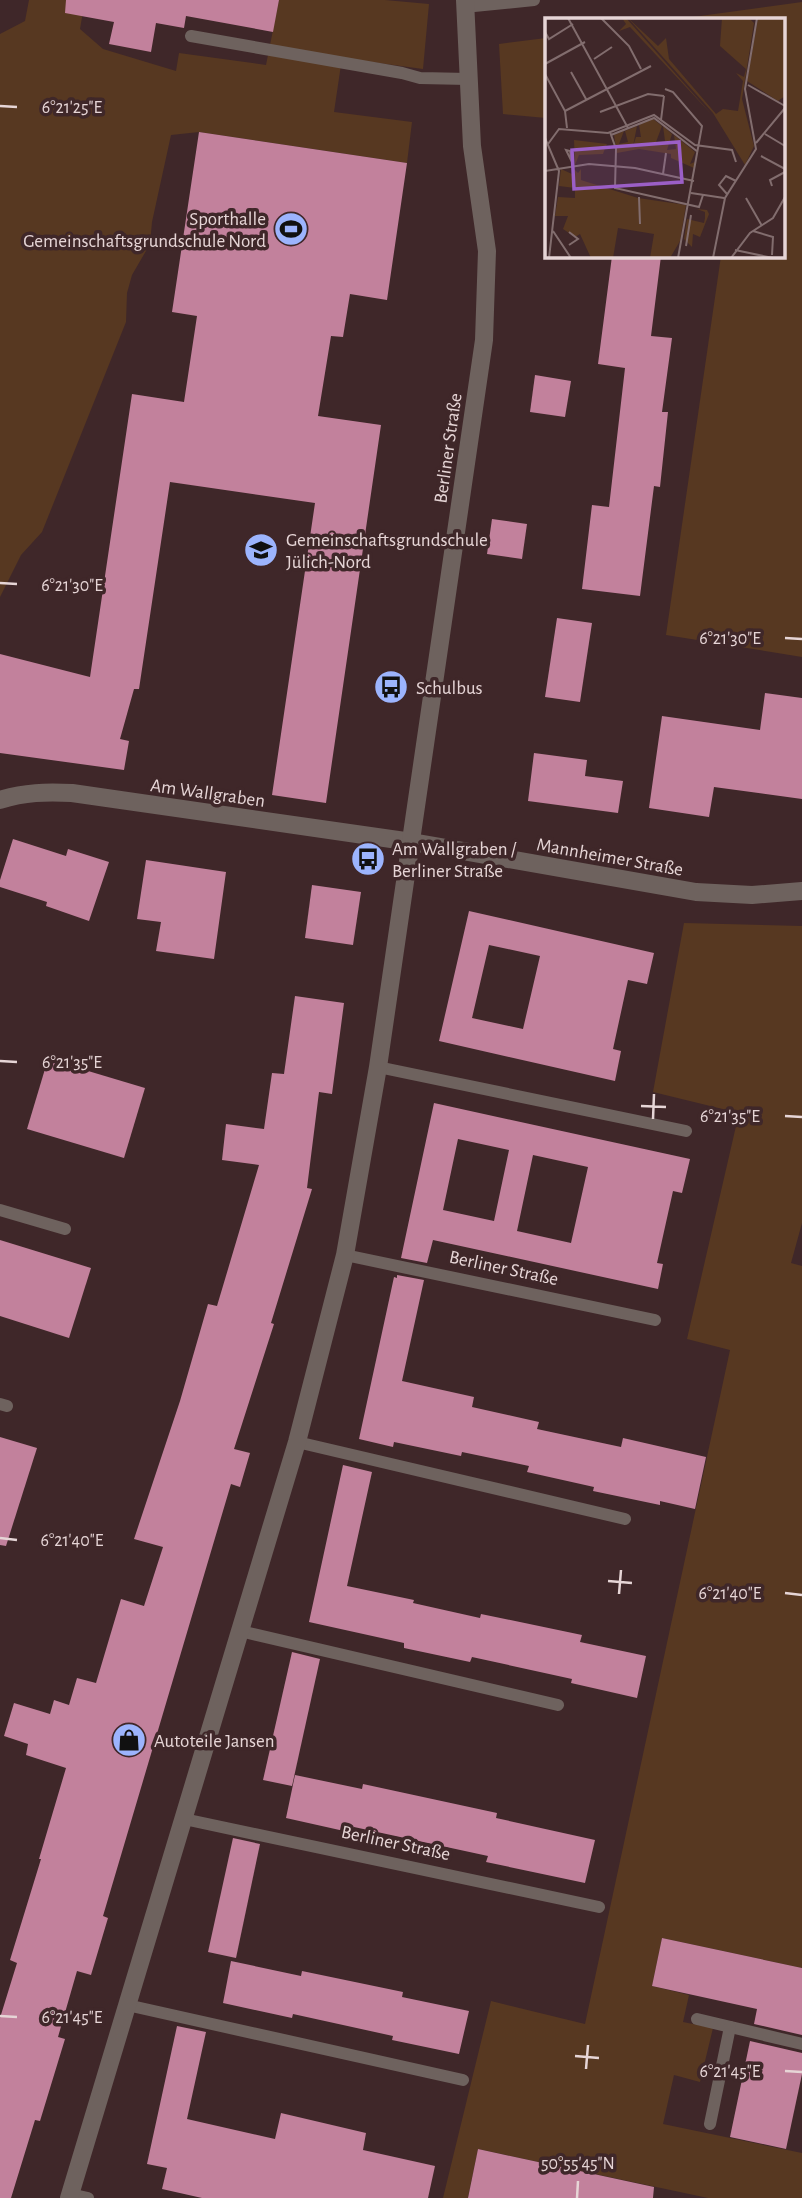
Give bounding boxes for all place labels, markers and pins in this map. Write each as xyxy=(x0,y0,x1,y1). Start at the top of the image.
place label: Sporthalle Gemeinschaftsgrundschule Nord xyxy=(23,210,266,251)
sports icon: Sporthalle Gemeinschaftsgrundschule Nord xyxy=(272,210,310,248)
school or university icon: Gemeinschaftsgrundschule Jülich-Nord xyxy=(242,531,280,569)
place label: Gemeinschaftsgrundschule Jülich-Nord xyxy=(286,531,488,572)
bus stop icon: Schulbus xyxy=(372,668,410,706)
place label: Schulbus xyxy=(416,679,483,698)
bus stop icon: Am Wallgraben / Berliner Straße xyxy=(349,840,387,878)
place label: Am Wallgraben / Berliner Straße xyxy=(392,840,517,881)
shop icon: Autoteile Jansen xyxy=(110,1721,148,1759)
place label: Autoteile Jansen xyxy=(154,1732,275,1751)

